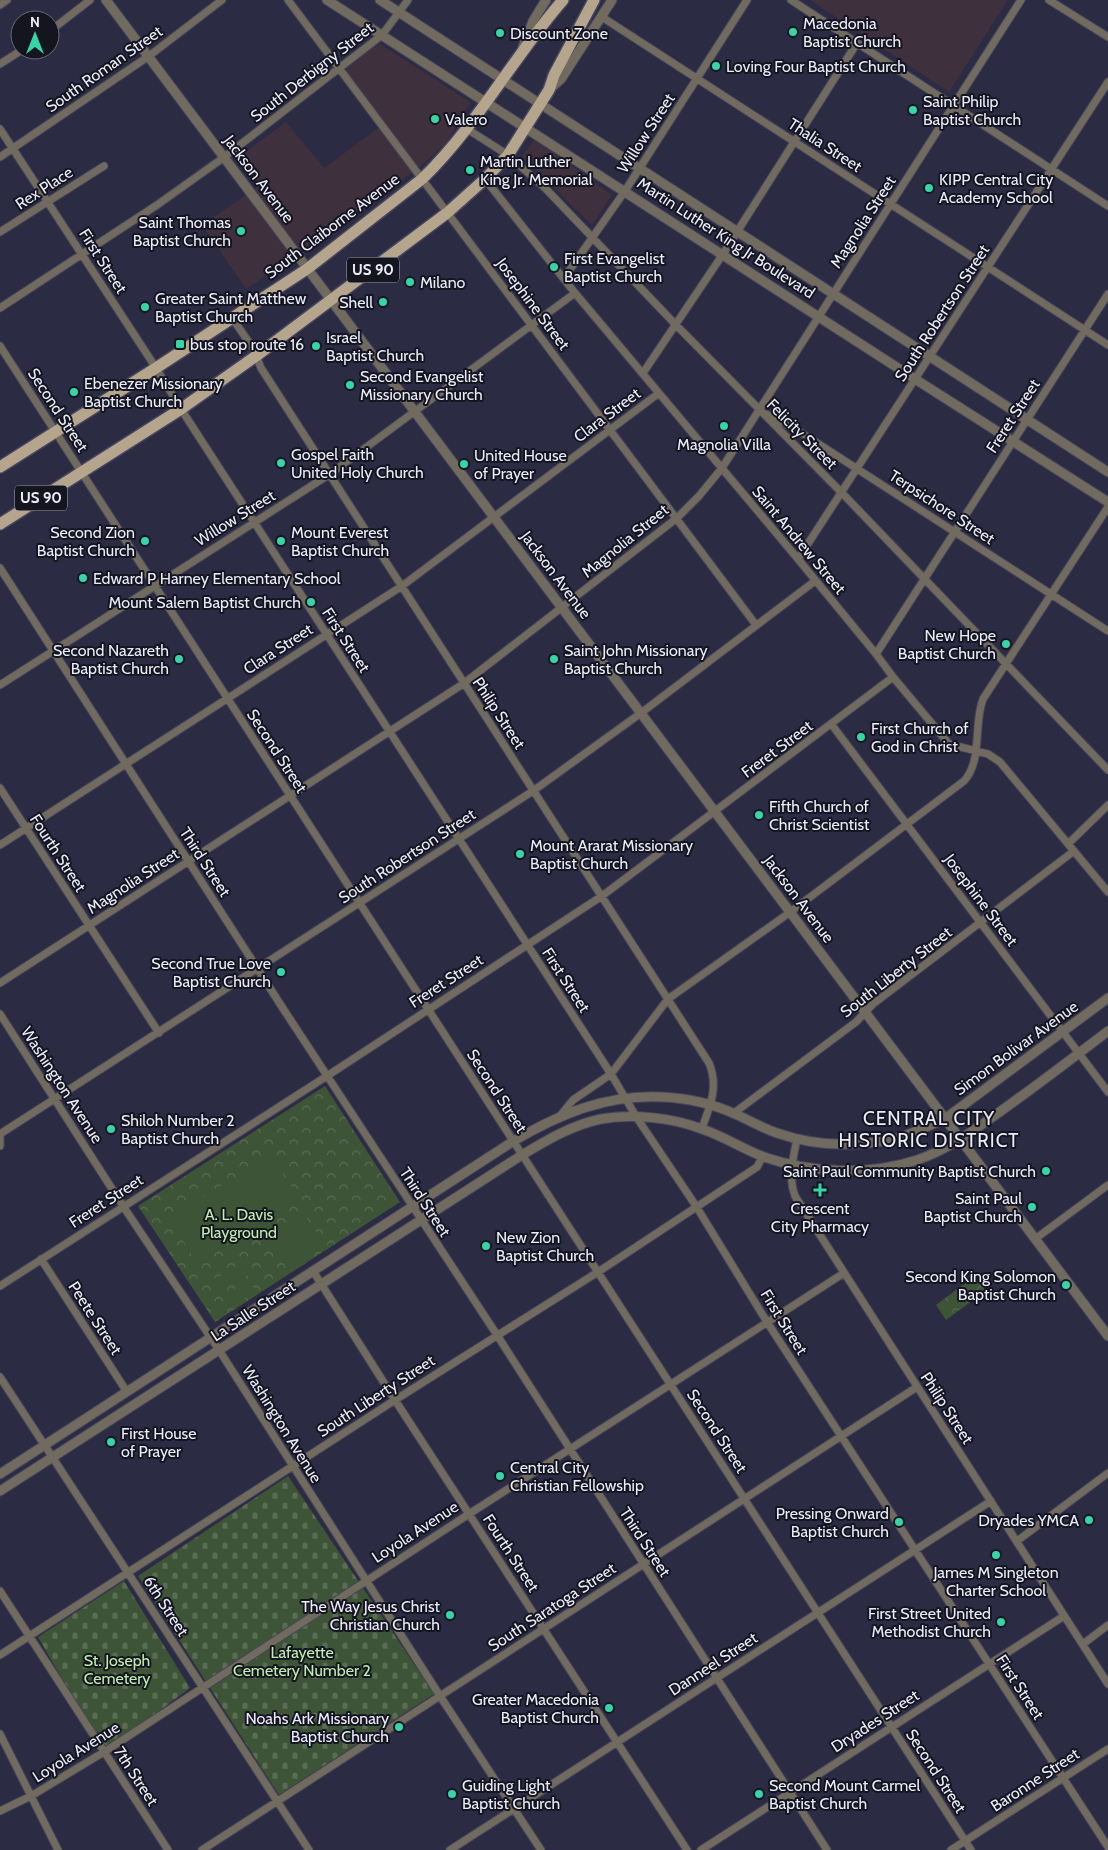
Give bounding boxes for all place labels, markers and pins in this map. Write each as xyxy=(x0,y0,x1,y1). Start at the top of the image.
place label: Macedonia Baptist Church xyxy=(803,14,901,51)
place label: Discount Zone xyxy=(510,24,608,43)
marker: Macedonia Baptist Church xyxy=(787,26,799,38)
marker: Discount Zone xyxy=(494,27,506,39)
place label: Loving Four Baptist Church xyxy=(726,57,906,76)
marker: Loving Four Baptist Church xyxy=(710,60,722,72)
place label: Saint Philip Baptist Church xyxy=(923,92,1021,129)
marker: Saint Philip Baptist Church xyxy=(907,104,919,116)
place label: Valero xyxy=(445,110,488,129)
marker: Valero xyxy=(429,113,441,125)
place label: Martin Luther King Jr. Memorial xyxy=(480,152,593,189)
marker: Martin Luther King Jr. Memorial xyxy=(464,164,476,176)
place label: KIPP Central City Academy School xyxy=(939,170,1053,207)
marker: KIPP Central City Academy School xyxy=(923,182,935,194)
place label: Saint Thomas Baptist Church xyxy=(133,213,231,250)
marker: Saint Thomas Baptist Church xyxy=(235,225,247,237)
place label: First Evangelist Baptist Church xyxy=(564,249,665,286)
marker: First Evangelist Baptist Church xyxy=(548,261,560,273)
place label: Milano xyxy=(420,273,466,292)
marker: Milano xyxy=(404,276,416,288)
place label: Greater Saint Matthew Baptist Church xyxy=(155,289,307,326)
place label: Shell xyxy=(339,293,373,312)
marker: Shell xyxy=(377,296,389,308)
marker: Greater Saint Matthew Baptist Church xyxy=(139,301,151,313)
place label: Israel Baptist Church xyxy=(326,328,424,365)
place label: bus stop route 16 xyxy=(190,335,304,354)
marker: bus stop route 16 xyxy=(174,338,186,350)
marker: Israel Baptist Church xyxy=(310,340,322,352)
place label: Second Evangelist Missionary Church xyxy=(360,367,484,404)
place label: Ebenezer Missionary Baptist Church xyxy=(84,374,223,411)
marker: Second Evangelist Missionary Church xyxy=(344,379,356,391)
marker: Ebenezer Missionary Baptist Church xyxy=(68,386,80,398)
marker: Magnolia Villa xyxy=(718,420,730,432)
place label: Magnolia Villa xyxy=(677,435,771,454)
place label: Gospel Faith United Holy Church xyxy=(291,445,424,482)
place label: United House of Prayer xyxy=(474,446,567,483)
marker: Gospel Faith United Holy Church xyxy=(275,457,287,469)
marker: United House of Prayer xyxy=(458,458,470,470)
place label: Second Zion Baptist Church xyxy=(37,523,135,560)
place label: Mount Everest Baptist Church xyxy=(291,523,389,560)
marker: Second Zion Baptist Church xyxy=(139,535,151,547)
marker: Mount Everest Baptist Church xyxy=(275,535,287,547)
place label: Edward P Harney Elementary School xyxy=(93,569,341,588)
marker: Edward P Harney Elementary School xyxy=(77,572,89,584)
place label: Mount Salem Baptist Church xyxy=(109,593,301,612)
marker: Mount Salem Baptist Church xyxy=(305,596,317,608)
place label: New Hope Baptist Church xyxy=(898,626,996,663)
marker: New Hope Baptist Church xyxy=(1000,638,1012,650)
place label: Second Nazareth Baptist Church xyxy=(53,641,169,678)
place label: Saint John Missionary Baptist Church xyxy=(564,641,708,678)
marker: Second Nazareth Baptist Church xyxy=(173,653,185,665)
marker: Saint John Missionary Baptist Church xyxy=(548,653,560,665)
place label: First Church of God in Christ xyxy=(871,719,969,756)
marker: First Church of God in Christ xyxy=(855,731,867,743)
place label: Fifth Church of Christ Scientist xyxy=(769,797,870,834)
marker: Fifth Church of Christ Scientist xyxy=(753,809,765,821)
place label: Mount Ararat Missionary Baptist Church xyxy=(530,836,693,873)
marker: Mount Ararat Missionary Baptist Church xyxy=(514,848,526,860)
place label: Second True Love Baptist Church xyxy=(151,954,271,991)
marker: Second True Love Baptist Church xyxy=(275,966,287,978)
place label: Shiloh Number 2 Baptist Church xyxy=(121,1111,235,1148)
marker: Shiloh Number 2 Baptist Church xyxy=(105,1123,117,1135)
place label: Saint Paul Community Baptist Church xyxy=(783,1162,1036,1181)
marker: Saint Paul Community Baptist Church xyxy=(1040,1165,1052,1177)
marker: Crescent City Pharmacy xyxy=(814,1184,826,1196)
place label: Saint Paul Baptist Church xyxy=(924,1189,1022,1226)
place label: Crescent City Pharmacy xyxy=(771,1199,869,1236)
marker: Saint Paul Baptist Church xyxy=(1026,1201,1038,1213)
place label: New Zion Baptist Church xyxy=(496,1228,594,1265)
marker: New Zion Baptist Church xyxy=(480,1240,492,1252)
place label: Second King Solomon Baptist Church xyxy=(905,1267,1056,1304)
marker: Second King Solomon Baptist Church xyxy=(1060,1279,1072,1291)
place label: First House of Prayer xyxy=(121,1424,196,1461)
marker: First House of Prayer xyxy=(105,1436,117,1448)
place label: Central City Christian Fellowship xyxy=(510,1458,644,1495)
marker: Central City Christian Fellowship xyxy=(494,1470,506,1482)
place label: Pressing Onward Baptist Church xyxy=(776,1504,889,1541)
place label: Dryades YMCA xyxy=(978,1511,1079,1530)
marker: Dryades YMCA xyxy=(1083,1514,1095,1526)
marker: Pressing Onward Baptist Church xyxy=(893,1516,905,1528)
marker: James M Singleton Charter School xyxy=(990,1549,1002,1561)
place label: James M Singleton Charter School xyxy=(932,1563,1059,1600)
place label: The Way Jesus Christ Christian Church xyxy=(301,1597,441,1634)
place label: First Street United Methodist Church xyxy=(868,1604,991,1641)
marker: The Way Jesus Christ Christian Church xyxy=(444,1609,456,1621)
marker: First Street United Methodist Church xyxy=(995,1616,1007,1628)
place label: Greater Macedonia Baptist Church xyxy=(472,1690,599,1727)
marker: Greater Macedonia Baptist Church xyxy=(603,1702,615,1714)
place label: Noahs Ark Missionary Baptist Church xyxy=(245,1709,389,1746)
marker: Noahs Ark Missionary Baptist Church xyxy=(393,1721,405,1733)
place label: Guiding Light Baptist Church xyxy=(462,1776,560,1813)
place label: Second Mount Carmel Baptist Church xyxy=(769,1776,921,1813)
marker: Guiding Light Baptist Church xyxy=(446,1788,458,1800)
marker: Second Mount Carmel Baptist Church xyxy=(753,1788,765,1800)

